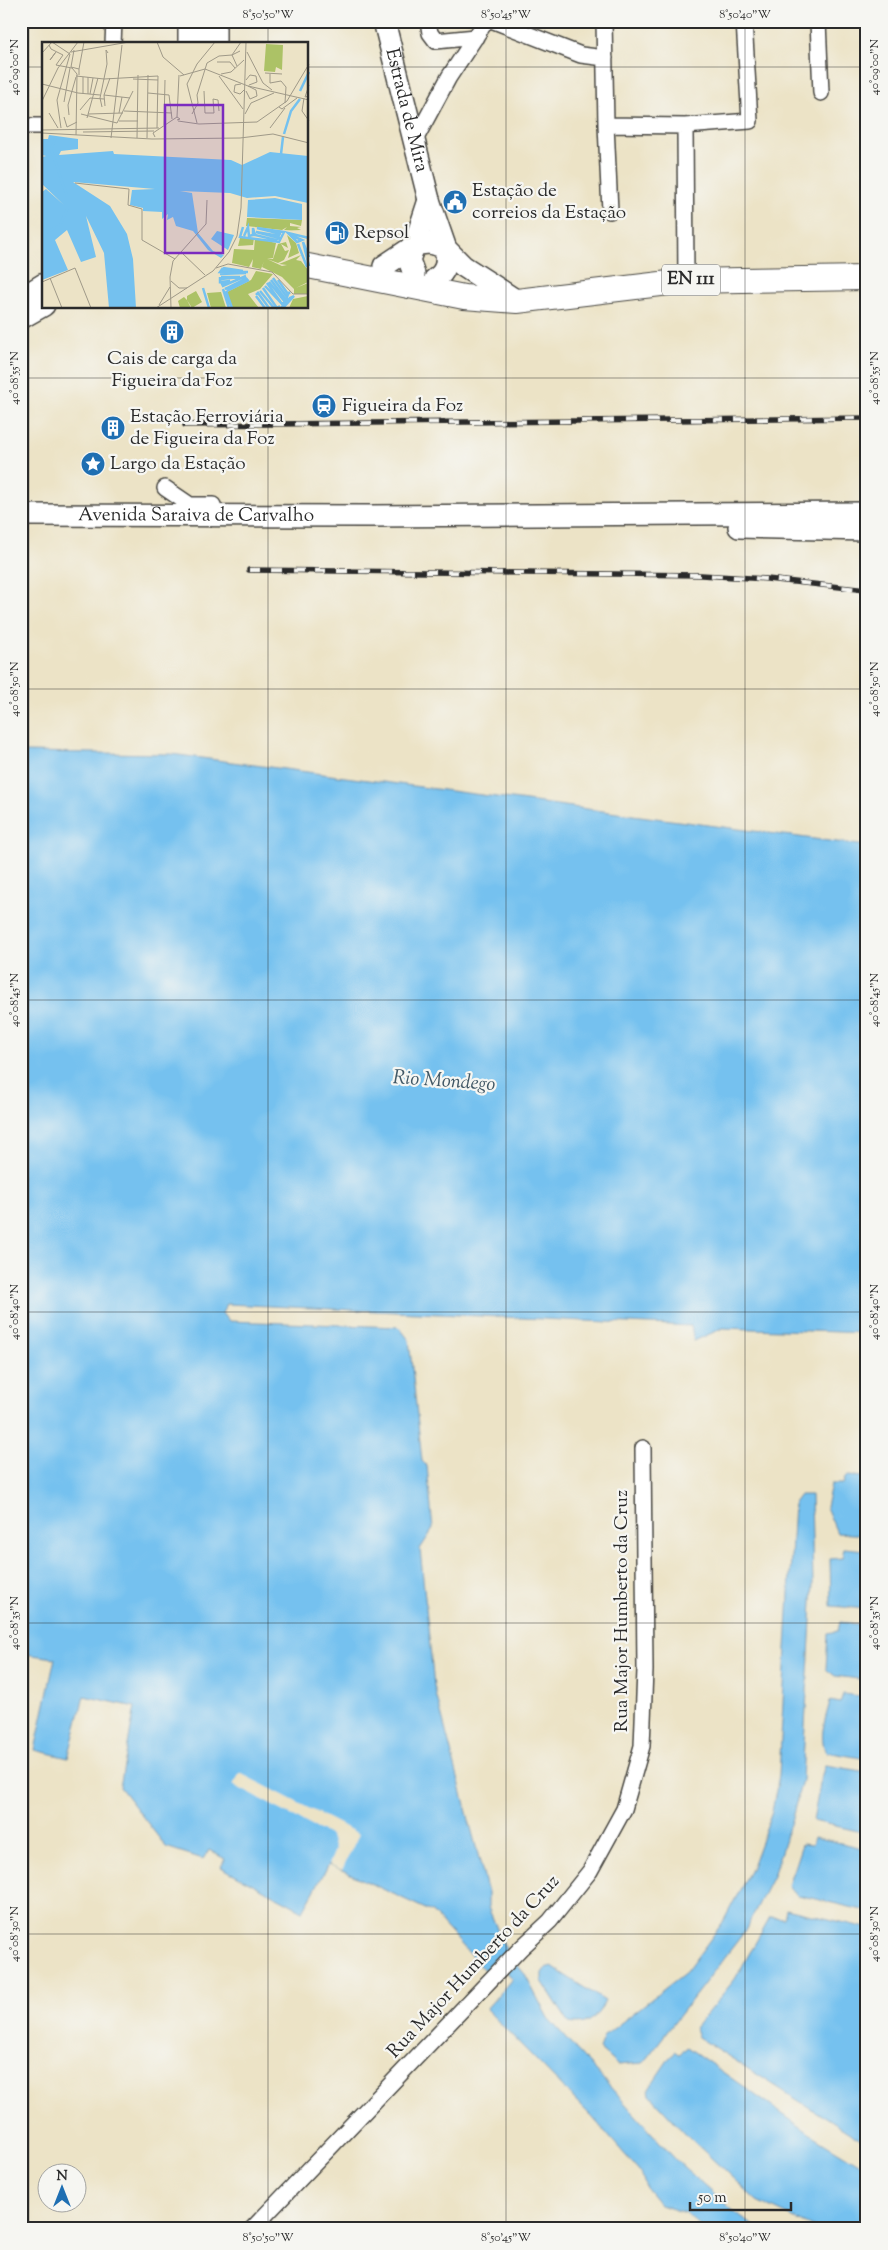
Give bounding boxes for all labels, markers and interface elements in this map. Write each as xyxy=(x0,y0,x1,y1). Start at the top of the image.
text: 8°50'50"W xyxy=(243,6,294,24)
text: 8°50'45"W xyxy=(481,6,532,24)
text: 8°50'40"W xyxy=(719,6,771,24)
text: 40°09'00"N xyxy=(6,38,24,95)
text: 40°09'00"N xyxy=(866,38,884,95)
inset map xyxy=(42,42,309,309)
street label: Estrada de Mira xyxy=(378,45,435,175)
place label: Estação de correios da Estação xyxy=(472,178,626,227)
public building icon: Estação de correios da Estação xyxy=(442,189,468,215)
fuel station icon: Repsol xyxy=(324,220,350,246)
place label: Repsol xyxy=(354,220,409,247)
road number: EN 111 xyxy=(662,264,720,296)
building icon: Cais de carga da Figueira da Foz xyxy=(159,319,185,345)
place label: Cais de carga da Figueira da Foz xyxy=(107,346,237,395)
text: 40°08'55"N xyxy=(6,351,24,405)
text: 40°08'55"N xyxy=(866,351,884,405)
station icon: Figueira da Foz xyxy=(311,393,337,419)
place label: Figueira da Foz xyxy=(342,393,463,420)
place label: Estação Ferroviária de Figueira da Foz xyxy=(130,404,284,453)
building icon: Estação Ferroviária de Figueira da Foz xyxy=(100,415,126,441)
place icon: Largo da Estação xyxy=(80,451,106,477)
place label: Largo da Estação xyxy=(110,451,246,478)
street label: Avenida Saraiva de Carvalho xyxy=(78,502,314,529)
text: 40°08'50"N xyxy=(6,661,24,717)
text: 40°08'50"N xyxy=(866,661,884,717)
text: 40°08'45"N xyxy=(6,973,24,1027)
text: 40°08'45"N xyxy=(866,973,884,1027)
water label: Rio Mondego xyxy=(392,1064,496,1100)
text: 40°08'40"N xyxy=(6,1284,24,1340)
text: 40°08'40"N xyxy=(866,1284,884,1340)
street label: Rua Major Humberto da Cruz xyxy=(609,1490,636,1732)
text: 40°08'35"N xyxy=(6,1596,24,1650)
text: 40°08'35"N xyxy=(866,1596,884,1650)
street label: Rua Major Humberto da Cruz xyxy=(381,1869,567,2065)
text: 40°08'30"N xyxy=(6,1906,24,1962)
text: 40°08'30"N xyxy=(866,1906,884,1962)
north arrow xyxy=(38,2162,88,2212)
text: N xyxy=(56,2167,68,2187)
scale bar xyxy=(690,2180,792,2212)
text: 50 m xyxy=(697,2188,727,2209)
text: 8°50'50"W xyxy=(243,2229,294,2247)
text: 8°50'45"W xyxy=(481,2229,532,2247)
text: 8°50'40"W xyxy=(719,2229,771,2247)

